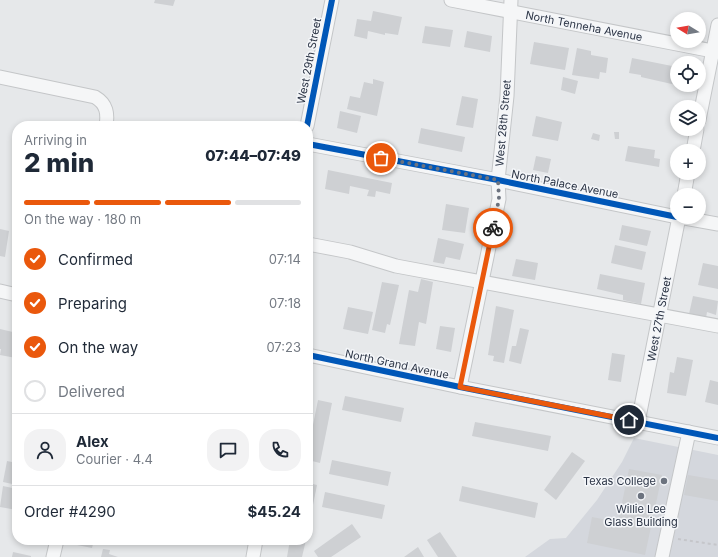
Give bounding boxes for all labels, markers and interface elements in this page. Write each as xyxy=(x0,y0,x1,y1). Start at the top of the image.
street label: North Tenneha Avenue xyxy=(524,8,644,44)
north arrow xyxy=(670,12,706,48)
map controls xyxy=(670,12,706,224)
street label: West 29th Street xyxy=(294,17,324,105)
button: locate xyxy=(670,56,706,92)
street label: West 28th Street xyxy=(492,79,514,167)
button: layers xyxy=(670,100,706,136)
text: Arriving in xyxy=(24,132,87,148)
pin xyxy=(364,141,398,175)
button: + xyxy=(670,144,706,180)
text: 07:44–07:49 xyxy=(205,146,301,165)
text: 2 min xyxy=(24,147,94,178)
icon: bag xyxy=(370,147,392,169)
street label: North Palace Avenue xyxy=(510,167,620,201)
button: − xyxy=(670,188,706,224)
courier xyxy=(473,208,513,248)
text: On the way · 180 m xyxy=(24,211,141,227)
icon: bike xyxy=(482,217,504,239)
icon: check xyxy=(24,248,46,270)
text: Confirmed xyxy=(58,250,133,269)
text: 07:14 xyxy=(269,251,301,267)
street label: West 27th Street xyxy=(644,275,674,363)
icon: check xyxy=(24,292,46,314)
text: Preparing xyxy=(58,294,127,313)
text: 07:18 xyxy=(269,295,301,311)
icon: check xyxy=(24,336,46,358)
text: On the way xyxy=(58,338,138,357)
text: 07:23 xyxy=(266,339,301,355)
street label: North Grand Avenue xyxy=(344,346,450,382)
text: Delivered xyxy=(58,382,125,401)
pin xyxy=(612,403,646,437)
icon: home xyxy=(618,409,640,431)
button: person xyxy=(24,429,66,471)
button: chat xyxy=(207,429,249,471)
button: phone xyxy=(259,429,301,471)
text: Alex xyxy=(76,432,109,451)
text: Courier · 4.4 xyxy=(76,451,153,467)
place label: Texas College xyxy=(583,474,656,488)
marker: Texas College xyxy=(659,476,669,486)
marker: Willie Lee Glass Building xyxy=(636,491,646,501)
text: Order #4290 xyxy=(24,502,116,521)
text: $45.24 xyxy=(247,502,301,521)
place label: Willie Lee Glass Building xyxy=(604,502,678,529)

